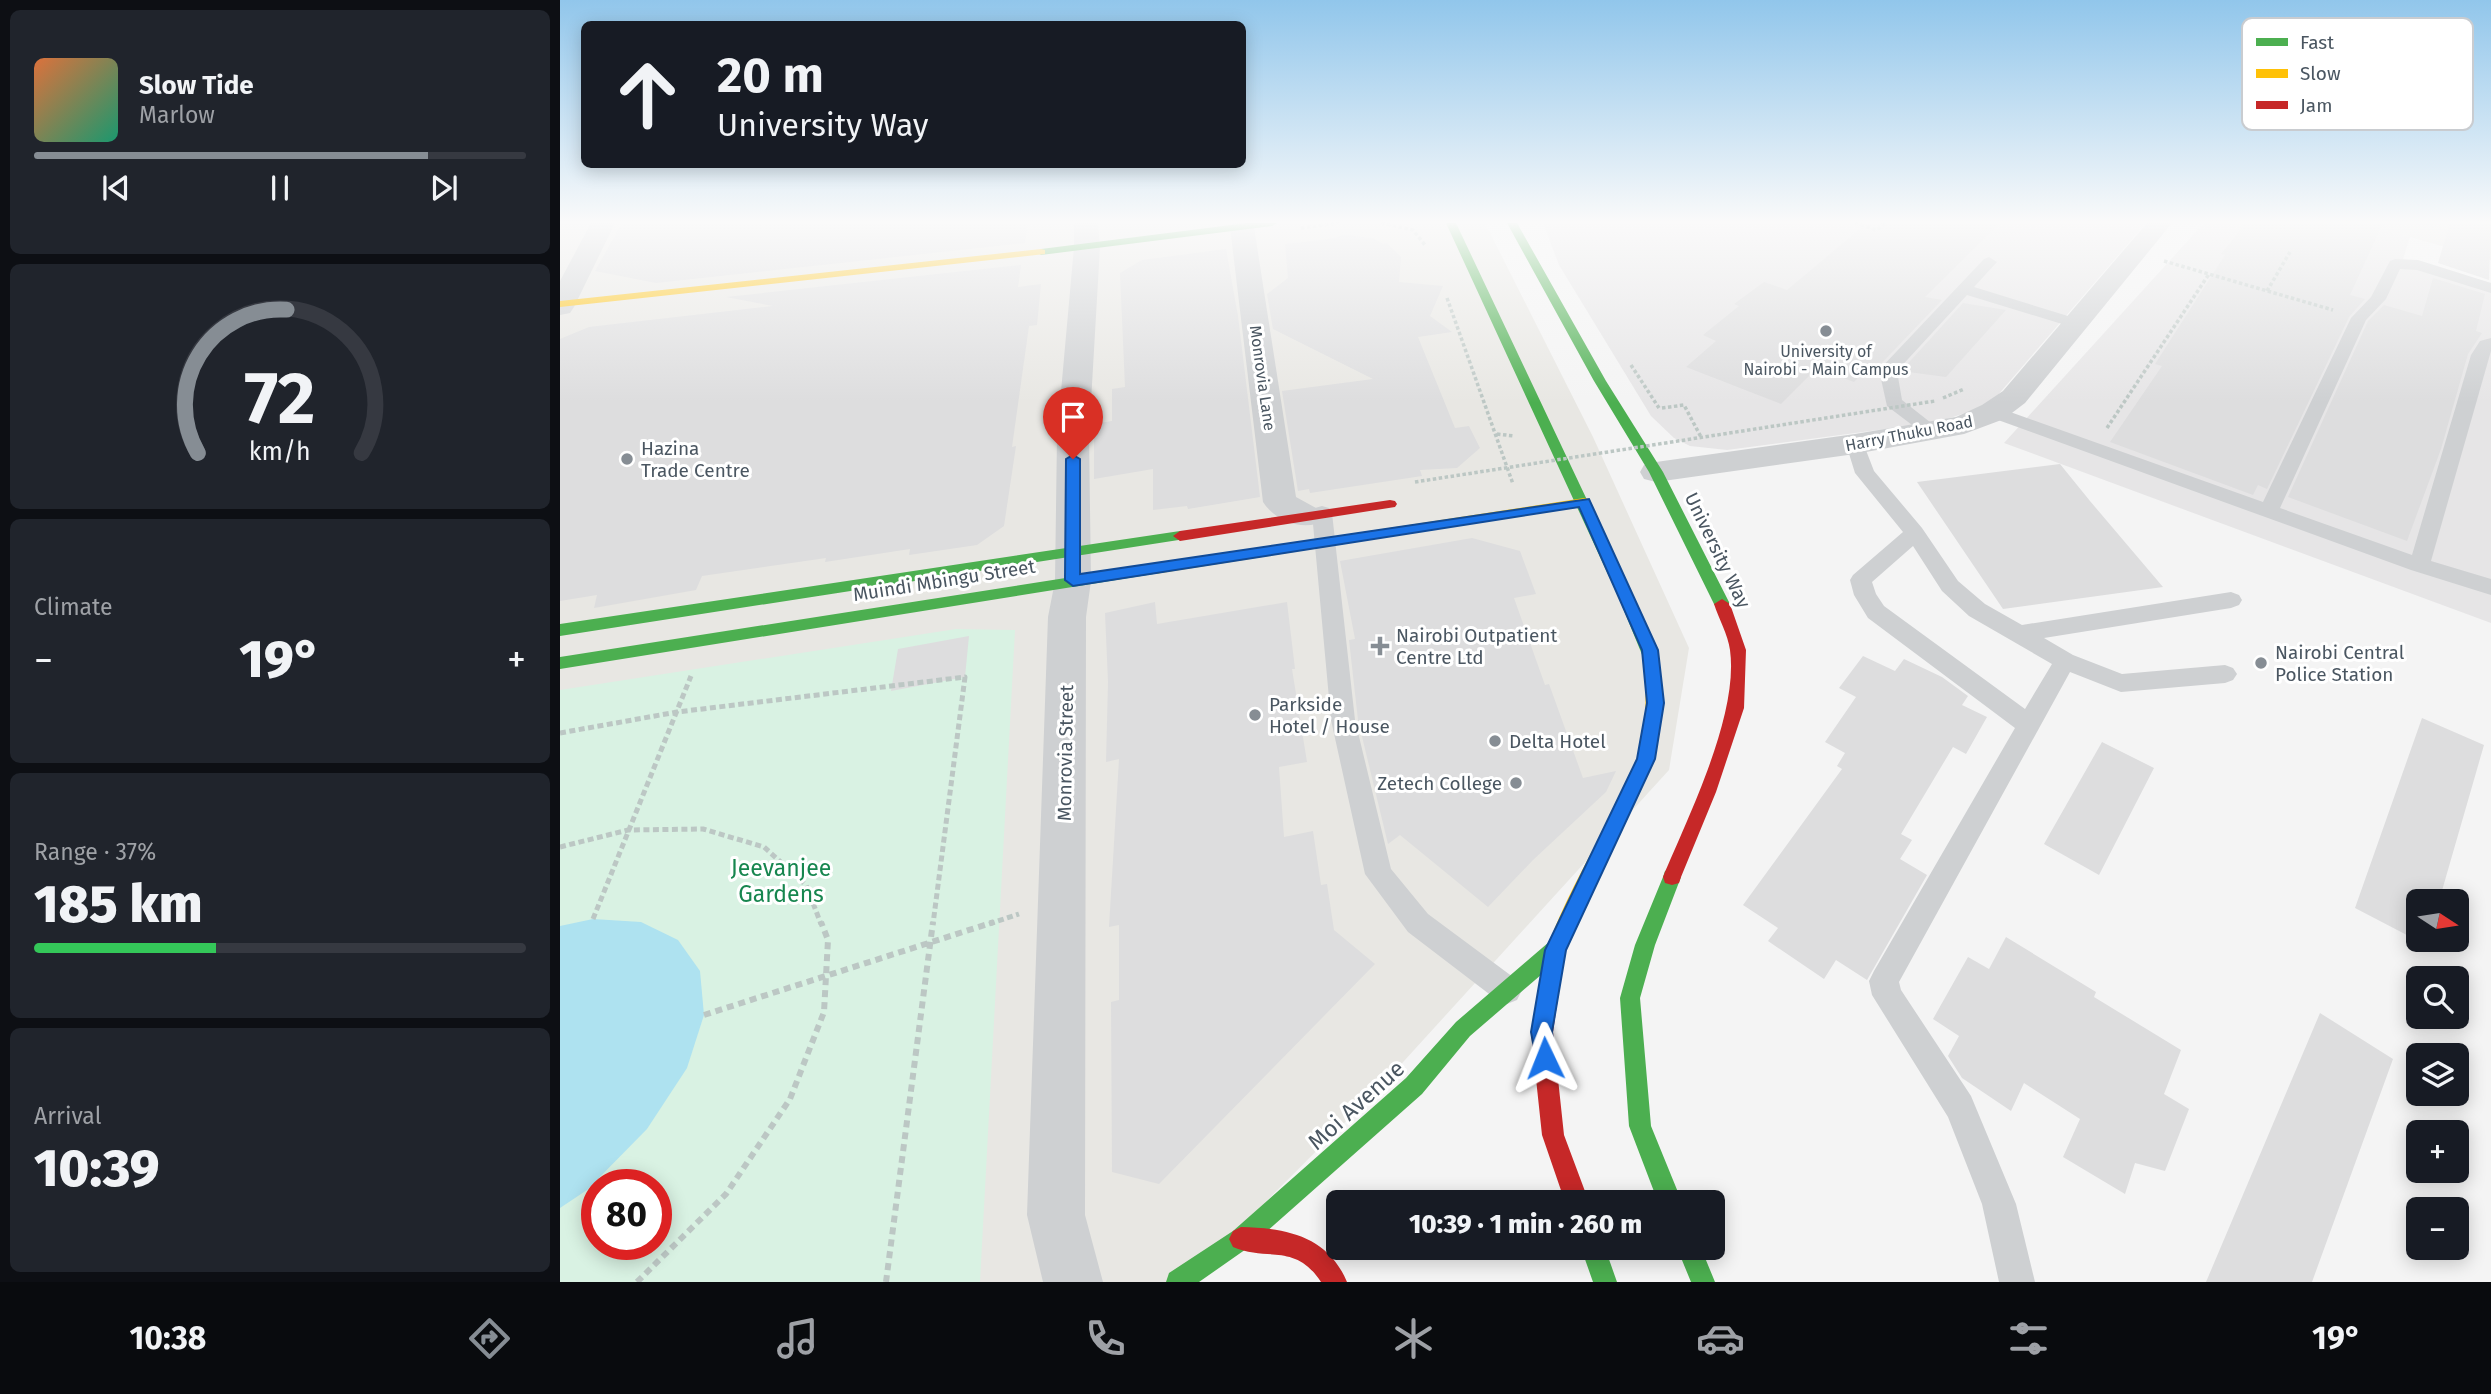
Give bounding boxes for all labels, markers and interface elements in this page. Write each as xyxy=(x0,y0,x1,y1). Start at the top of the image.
legend xyxy=(2242,18,2473,130)
text: Fast xyxy=(2300,31,2334,54)
text: 20 m xyxy=(717,46,824,105)
icon: ahead xyxy=(602,49,693,140)
text: Slow xyxy=(2300,62,2341,85)
text: Slow Tide xyxy=(139,70,254,101)
text: Jam xyxy=(2300,94,2332,117)
text: Marlow xyxy=(139,101,215,129)
text: University Way xyxy=(717,106,929,144)
icon: previous xyxy=(97,169,135,207)
icon: pause xyxy=(261,169,299,207)
icon: next xyxy=(425,169,463,207)
marker: University of Nairobi - Main Campus xyxy=(1818,323,1834,339)
street label: Monrovia Lane xyxy=(1246,324,1279,432)
place label: University of Nairobi - Main Campus xyxy=(1744,342,1908,379)
text: 72 xyxy=(244,355,316,442)
pin xyxy=(1043,387,1103,459)
icon: arrive xyxy=(1054,398,1092,436)
street label: Harry Thuku Road xyxy=(1844,412,1974,455)
text: km/h xyxy=(249,436,311,466)
place label: Hazina Trade Centre xyxy=(641,437,750,482)
marker: Hazina Trade Centre xyxy=(619,451,635,467)
street label: University Way xyxy=(1680,489,1756,612)
street label: Muindi Mbingu Street xyxy=(851,555,1037,606)
text: Climate xyxy=(34,593,113,621)
place label: Nairobi Outpatient Centre Ltd xyxy=(1396,624,1557,669)
text: 19° xyxy=(239,628,321,691)
marker: Nairobi Outpatient Centre Ltd xyxy=(1370,636,1390,656)
text: − xyxy=(34,637,53,683)
text: + xyxy=(507,637,526,683)
place label: Nairobi Central Police Station xyxy=(2275,641,2405,686)
marker: Nairobi Central Police Station xyxy=(2253,655,2269,671)
street label: Monrovia Street xyxy=(1053,684,1078,821)
place label: Parkside Hotel / House xyxy=(1269,693,1390,738)
marker: Parkside Hotel / House xyxy=(1247,707,1263,723)
place label: Delta Hotel xyxy=(1509,730,1606,753)
marker: Delta Hotel xyxy=(1487,733,1503,749)
place label: Zetech College xyxy=(1377,772,1502,795)
marker: Zetech College xyxy=(1508,775,1524,791)
text: Range · 37% xyxy=(34,838,156,866)
park label: Jeevanjee Gardens xyxy=(731,854,831,908)
text: 185 km xyxy=(34,873,203,936)
north arrow xyxy=(2406,889,2469,952)
map controls xyxy=(2406,889,2469,1260)
button: search xyxy=(2406,966,2469,1029)
position arrow xyxy=(1508,1021,1582,1095)
button: layers xyxy=(2406,1043,2469,1106)
street label: Moi Avenue xyxy=(1302,1054,1410,1156)
text: Arrival xyxy=(34,1102,101,1130)
button: + xyxy=(2406,1120,2469,1183)
text: 10:39 xyxy=(34,1137,159,1200)
speed limit sign: 80 xyxy=(581,1169,672,1260)
button: − xyxy=(2406,1197,2469,1260)
text: 10:39 · 1 min · 260 m xyxy=(1409,1209,1642,1240)
icon: directions xyxy=(465,1314,514,1363)
icon: music xyxy=(773,1314,822,1363)
icon: phone xyxy=(1081,1314,1130,1363)
icon: climate xyxy=(1389,1314,1438,1363)
icon: car xyxy=(1696,1314,1745,1363)
icon: filters xyxy=(2004,1314,2053,1363)
text: 10:38 xyxy=(129,1319,206,1357)
text: 19° xyxy=(2312,1319,2362,1357)

